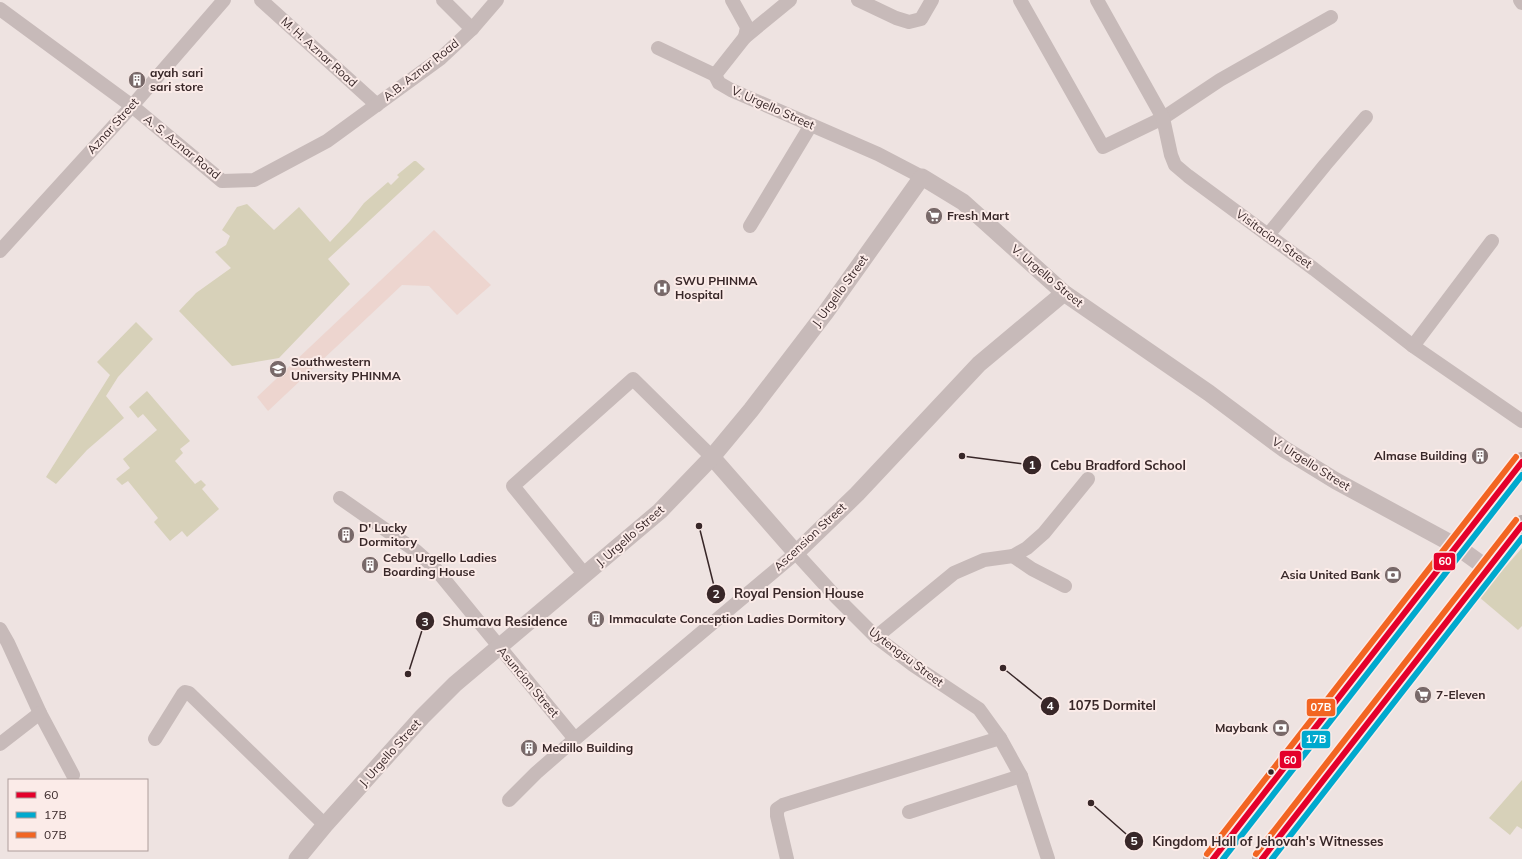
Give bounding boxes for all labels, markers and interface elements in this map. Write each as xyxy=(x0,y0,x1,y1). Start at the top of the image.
street label: M. H. Aznar Road xyxy=(278,13,361,90)
street label: A.B. Aznar Road xyxy=(380,35,462,104)
place label: ayah sari sari store xyxy=(150,65,204,94)
building icon: ayah sari sari store xyxy=(127,70,147,90)
street label: V. Urgello Street xyxy=(729,83,817,133)
street label: Aznar Street xyxy=(84,95,142,157)
street label: A. S. Aznar Road xyxy=(141,111,224,182)
supermarket icon: Fresh Mart xyxy=(924,206,944,226)
street label: Visitacion Street xyxy=(1233,206,1315,271)
place label: Fresh Mart xyxy=(947,208,1009,223)
street label: V. Urgello Street xyxy=(1008,241,1086,310)
street label: J. Urgello Street xyxy=(808,252,871,330)
place label: SWU PHINMA Hospital xyxy=(675,273,757,302)
hospital icon: SWU PHINMA Hospital xyxy=(652,278,672,298)
place label: Southwestern University PHINMA xyxy=(291,354,401,383)
school or university icon: Southwestern University PHINMA xyxy=(268,359,288,379)
street label: V. Urgello Street xyxy=(1269,434,1353,494)
building icon: Almase Building xyxy=(1470,446,1490,466)
place label: Almase Building xyxy=(1374,448,1467,463)
callout: Cebu Bradford School xyxy=(1022,453,1194,478)
text: 1 xyxy=(1028,457,1036,472)
text: Cebu Bradford School xyxy=(1050,457,1186,473)
street label: Ascension Street xyxy=(771,499,849,574)
street label: J. Urgello Street xyxy=(593,502,667,569)
place label: D' Lucky Dormitory xyxy=(359,520,418,549)
building icon: D' Lucky Dormitory xyxy=(336,525,356,545)
place label: Cebu Urgello Ladies Boarding House xyxy=(383,550,497,579)
line badge: 60 xyxy=(1433,552,1456,571)
text: 60 xyxy=(1438,554,1452,568)
building icon: Cebu Urgello Ladies Boarding House xyxy=(360,555,380,575)
bank icon: Asia United Bank xyxy=(1383,565,1403,585)
place label: Asia United Bank xyxy=(1281,567,1380,582)
callout: Royal Pension House xyxy=(706,581,872,606)
text: Royal Pension House xyxy=(734,585,864,602)
text: 2 xyxy=(712,586,720,601)
callout: Shumava Residence xyxy=(415,609,575,634)
building icon: Immaculate Conception Ladies Dormitory xyxy=(586,609,606,629)
place label: Immaculate Conception Ladies Dormitory xyxy=(609,611,846,626)
text: Shumava Residence xyxy=(443,613,567,629)
text: 3 xyxy=(421,614,429,629)
street label: Uytengsu Street xyxy=(866,624,947,689)
street label: Asuncion Street xyxy=(494,643,562,720)
supermarket icon: 7-Eleven xyxy=(1413,685,1433,705)
place label: 7-Eleven xyxy=(1436,687,1485,702)
callout: 1075 Dormitel xyxy=(1040,693,1164,718)
text: 1075 Dormitel xyxy=(1068,697,1156,713)
text: 4 xyxy=(1046,698,1054,713)
line badge: 07B xyxy=(1306,698,1336,717)
text: 07B xyxy=(1311,700,1332,714)
street label: J. Urgello Street xyxy=(356,716,424,789)
bank icon: Maybank xyxy=(1271,718,1291,738)
place label: Maybank xyxy=(1215,720,1268,735)
line badge: 17B xyxy=(1301,730,1331,749)
text: 17B xyxy=(1306,732,1327,746)
building icon: Medillo Building xyxy=(519,738,539,758)
place label: Medillo Building xyxy=(542,740,633,755)
line badge: 60 xyxy=(1279,750,1302,769)
text: 60 xyxy=(1283,753,1297,767)
unlabelled marker xyxy=(1266,767,1276,777)
legend xyxy=(8,779,148,851)
text: 60 xyxy=(44,787,58,802)
text: 17B xyxy=(44,807,67,822)
text: 07B xyxy=(44,827,67,842)
callout: Kingdom Hall of Jehovah's Witnesses xyxy=(1124,829,1391,854)
text: 5 xyxy=(1130,833,1138,848)
text: Kingdom Hall of Jehovah's Witnesses xyxy=(1152,833,1384,849)

